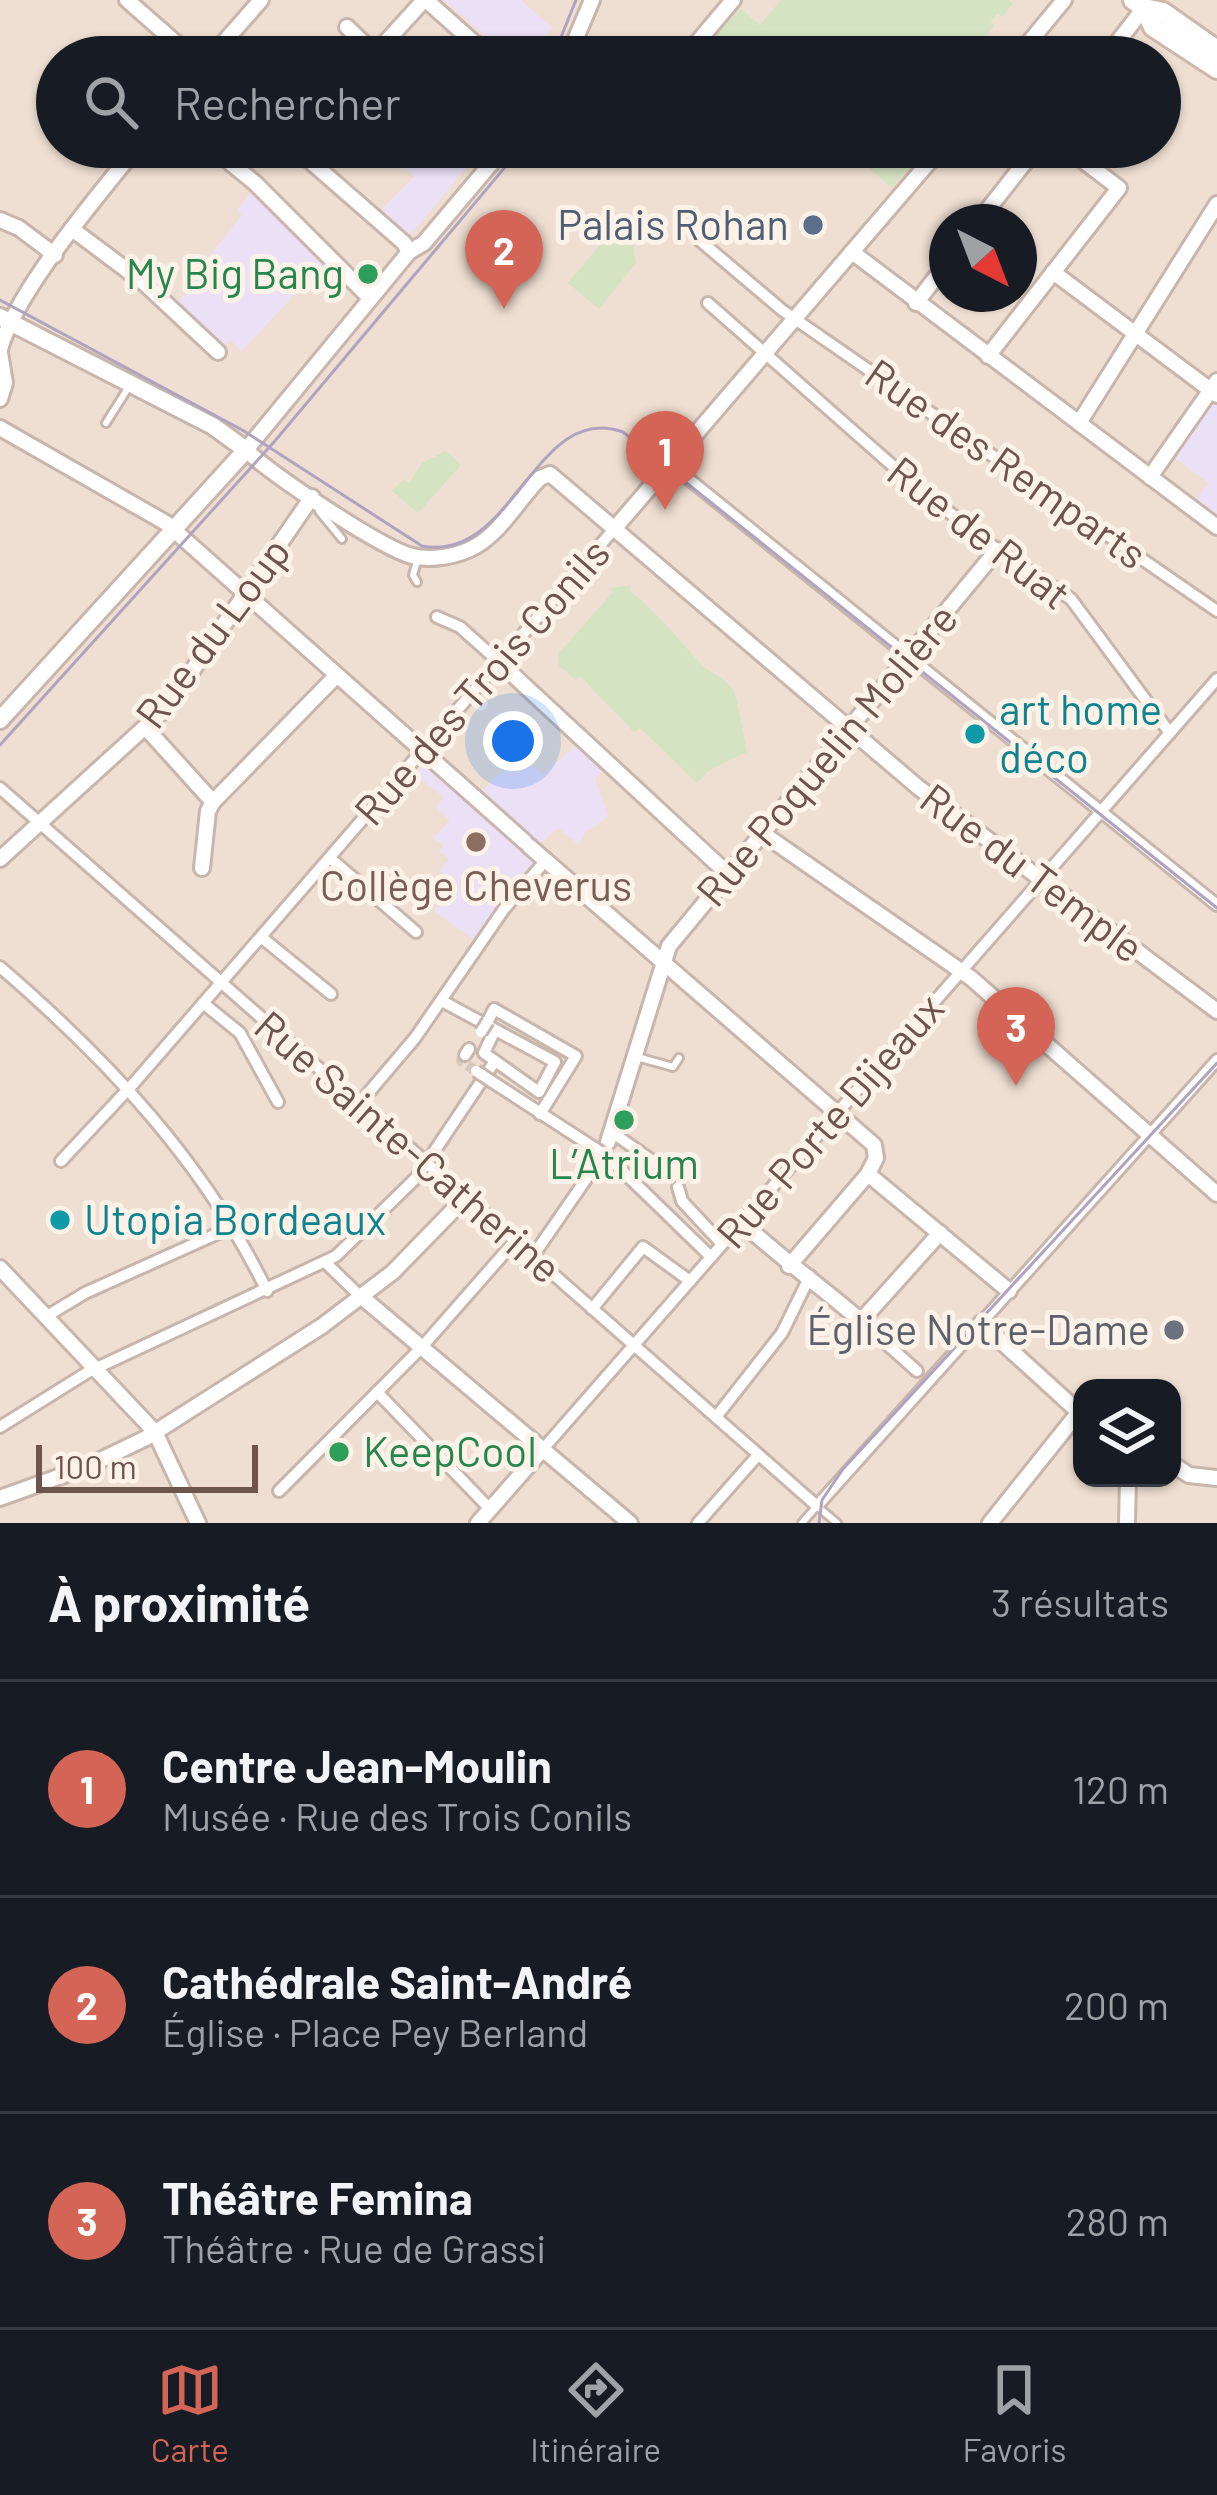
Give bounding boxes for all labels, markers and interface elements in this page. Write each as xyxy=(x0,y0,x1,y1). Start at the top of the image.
search box xyxy=(36,36,1181,168)
icon: search xyxy=(78,69,144,135)
text: Rechercher xyxy=(174,75,401,129)
place label: Palais Rohan xyxy=(557,198,789,248)
north arrow xyxy=(929,204,1037,312)
pin: 2 xyxy=(465,210,543,309)
marker: Palais Rohan xyxy=(800,212,826,238)
place label: My Big Bang xyxy=(126,247,344,298)
marker: My Big Bang xyxy=(355,261,381,287)
street label: Rue des Remparts xyxy=(857,347,1157,579)
pin: 1 xyxy=(626,411,704,510)
street label: Rue de Ruat xyxy=(879,445,1081,618)
street label: Rue du Loup xyxy=(124,527,300,737)
street label: Rue des Trois Conils xyxy=(343,527,618,834)
street label: Rue Poquelin Molière xyxy=(685,593,967,915)
place label: art home déco xyxy=(999,683,1162,781)
your location xyxy=(483,711,543,771)
marker: art home déco xyxy=(962,721,988,747)
street label: Rue du Temple xyxy=(911,771,1155,972)
marker: Collège Cheverus xyxy=(463,829,489,855)
place label: Collège Cheverus xyxy=(320,859,632,910)
street label: Rue Porte Dijeaux xyxy=(704,982,953,1258)
pin: 3 xyxy=(977,987,1055,1086)
street label: Rue Sainte-Catherine xyxy=(246,999,573,1292)
marker: L’Atrium xyxy=(611,1107,637,1133)
place label: L’Atrium xyxy=(549,1137,699,1187)
place label: Utopia Bordeaux xyxy=(84,1193,386,1244)
marker: Utopia Bordeaux xyxy=(47,1207,73,1233)
place label: Église Notre-Dame xyxy=(806,1303,1150,1354)
marker: Église Notre-Dame xyxy=(1161,1317,1187,1343)
map controls xyxy=(1073,1379,1181,1487)
button: layers xyxy=(1073,1379,1181,1487)
place label: KeepCool xyxy=(363,1425,537,1476)
scale bar xyxy=(36,1439,258,1492)
marker: KeepCool xyxy=(326,1439,352,1465)
text: 100 m xyxy=(54,1446,137,1486)
text: À proximité xyxy=(48,1571,310,1632)
text: 3 résultats xyxy=(991,1578,1169,1625)
text: Centre Jean-Moulin xyxy=(162,1738,552,1792)
text: 1 xyxy=(80,1765,94,1812)
text: 120 m xyxy=(1072,1765,1169,1812)
text: Musée · Rue des Trois Conils xyxy=(162,1792,632,1839)
text: Cathédrale Saint-André xyxy=(162,1954,632,2008)
text: 2 xyxy=(76,1981,98,2028)
text: 200 m xyxy=(1064,1981,1169,2028)
text: Église · Place Pey Berland xyxy=(162,2008,588,2055)
text: Théâtre Femina xyxy=(162,2170,473,2224)
text: 3 xyxy=(76,2197,98,2244)
text: 280 m xyxy=(1066,2197,1169,2244)
text: Théâtre · Rue de Grassi xyxy=(162,2224,546,2271)
tab: Carte xyxy=(151,2357,229,2469)
tab: Itinéraire xyxy=(530,2357,661,2469)
tab: Favoris xyxy=(963,2357,1066,2469)

